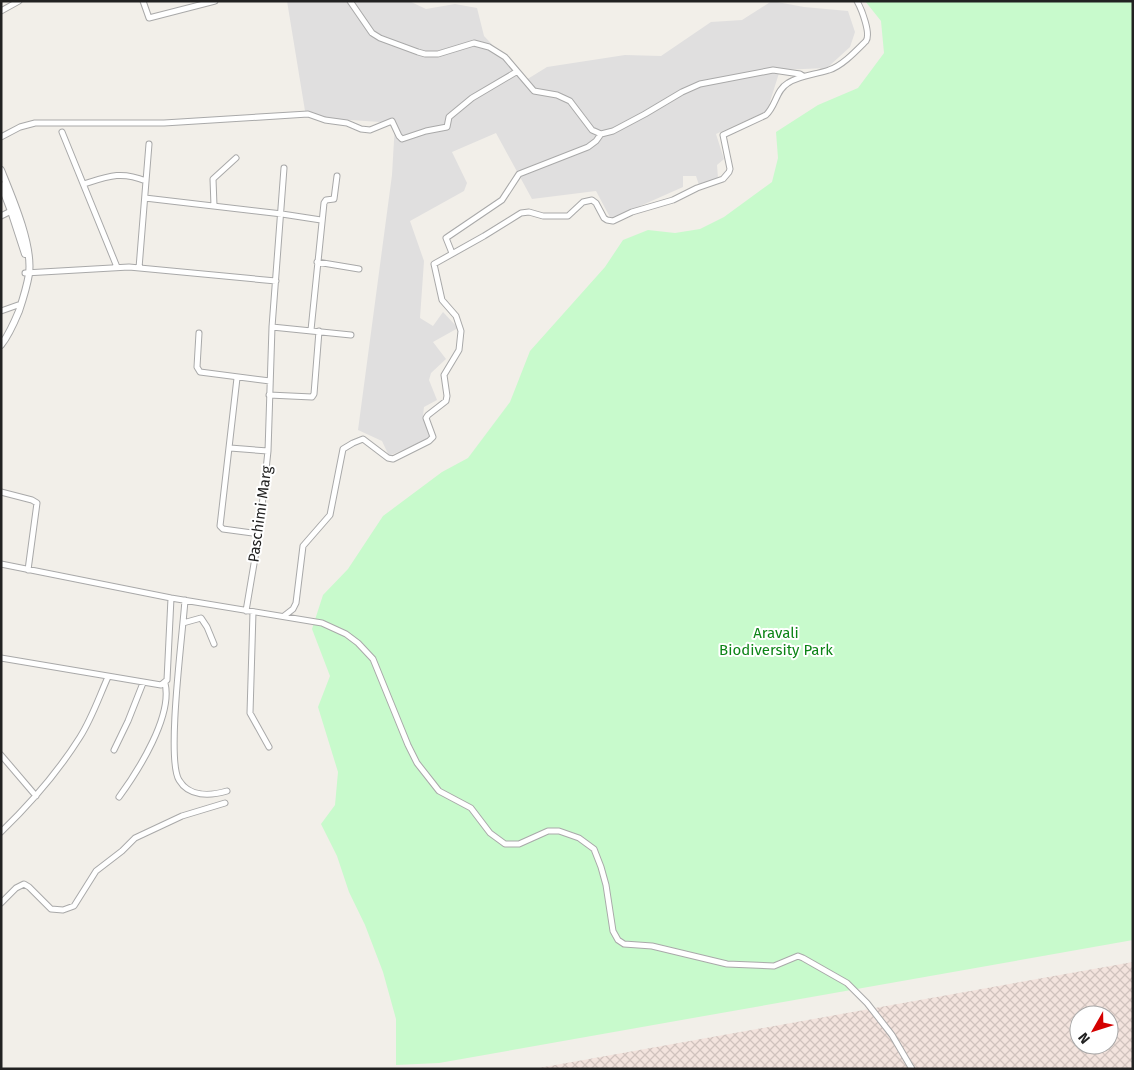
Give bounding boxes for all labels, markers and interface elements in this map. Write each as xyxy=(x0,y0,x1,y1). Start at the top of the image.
street label: Paschimi Marg xyxy=(244,464,276,563)
park label: Aravali Biodiversity Park xyxy=(719,624,833,659)
north arrow xyxy=(1069,1005,1119,1055)
text: N xyxy=(1075,1029,1094,1047)

